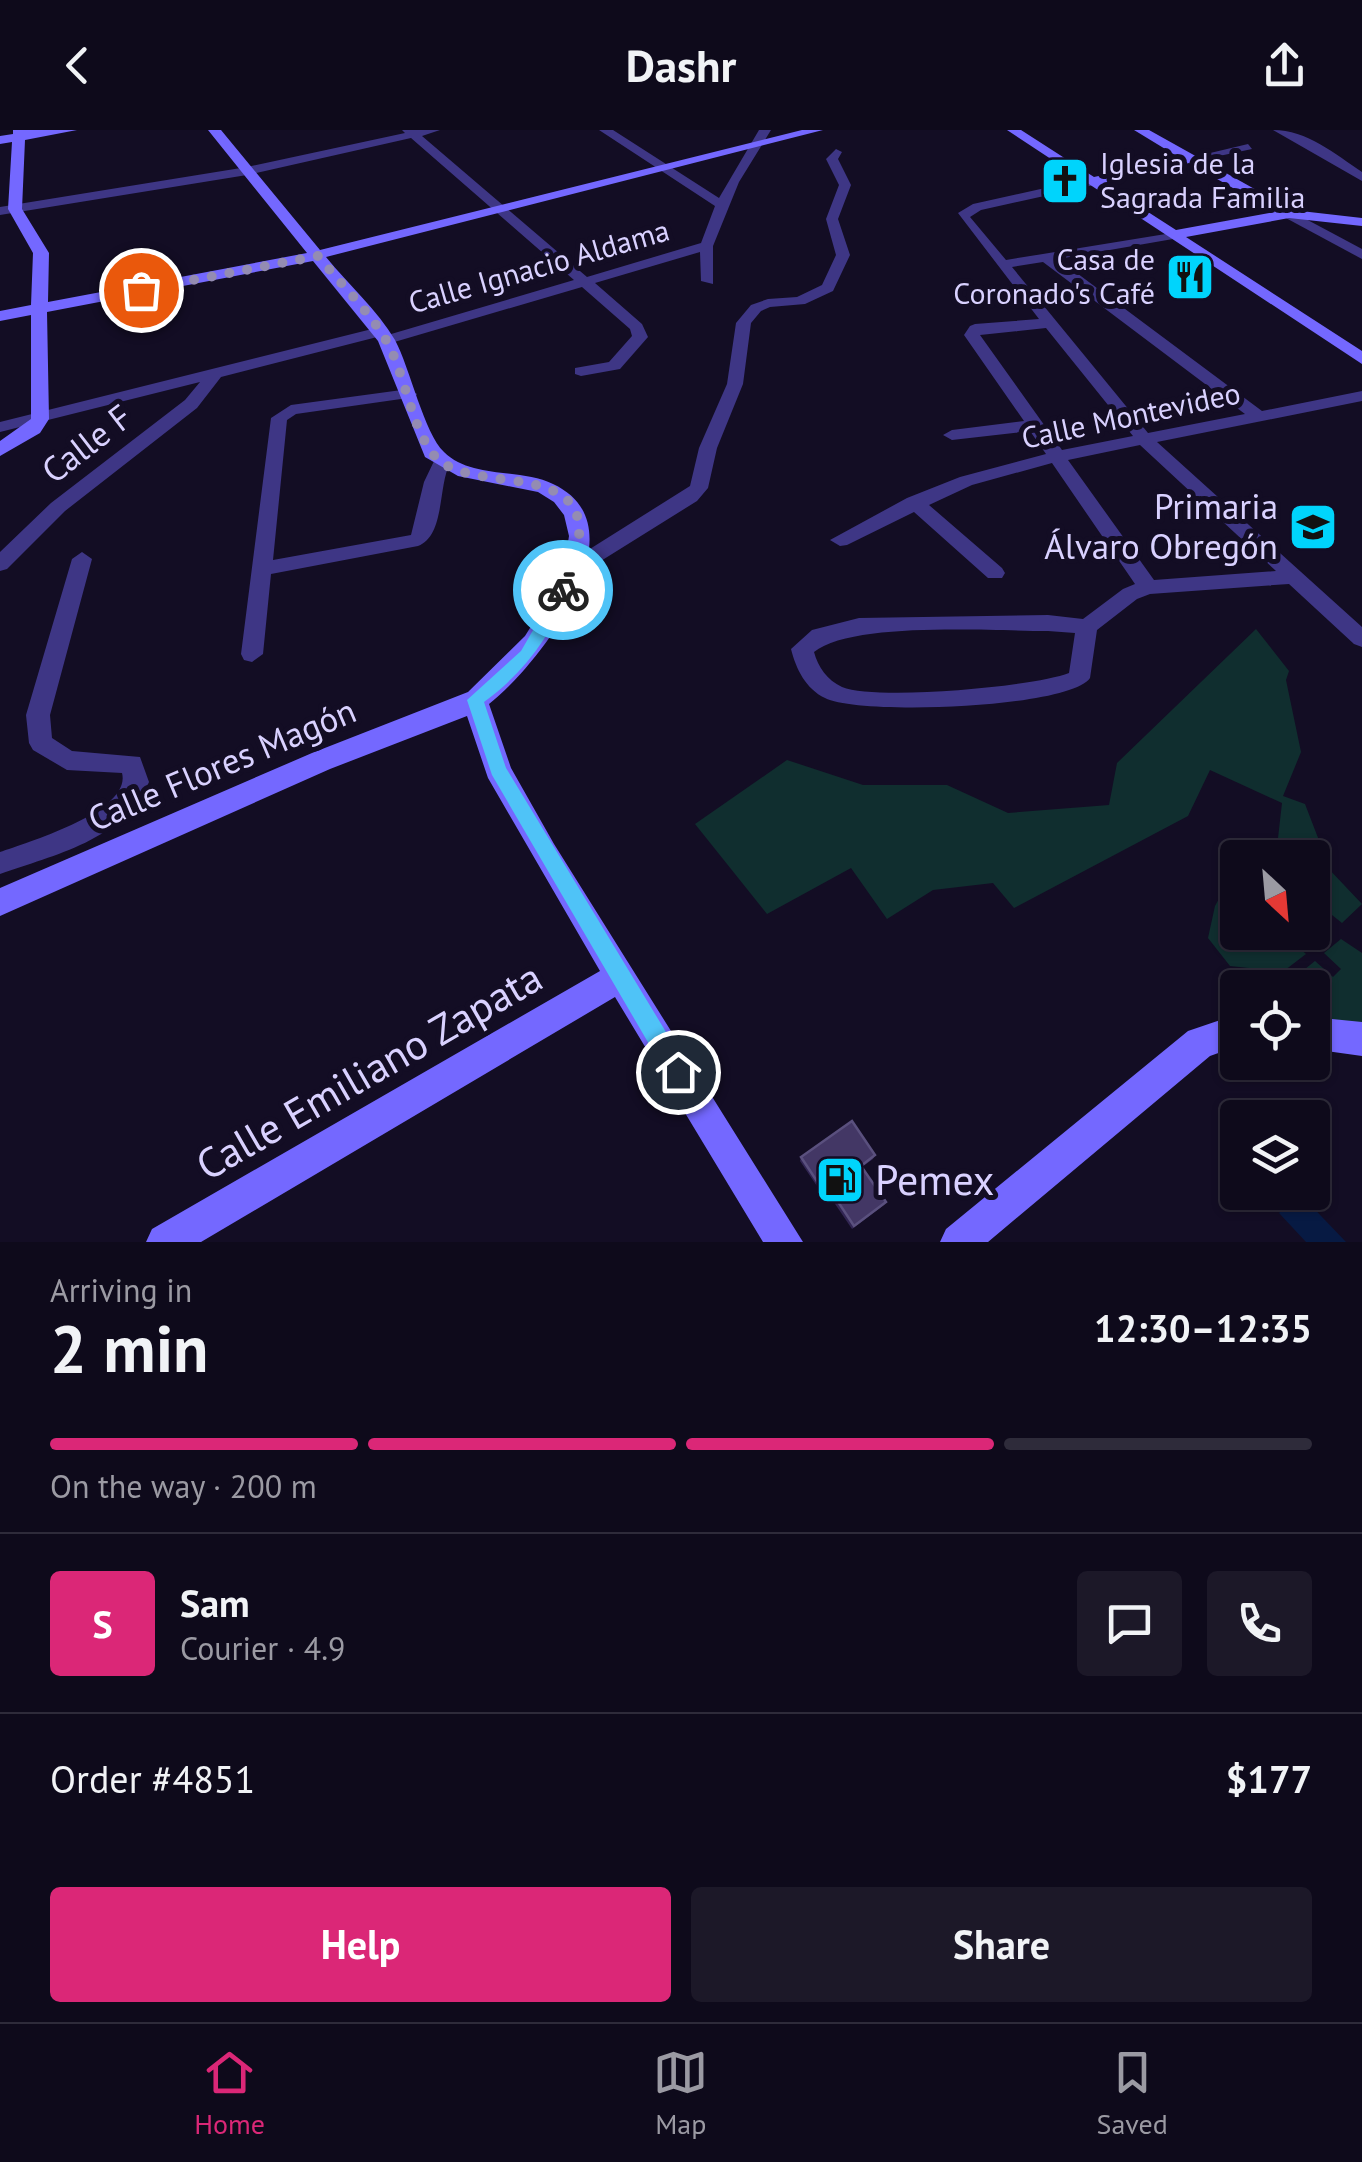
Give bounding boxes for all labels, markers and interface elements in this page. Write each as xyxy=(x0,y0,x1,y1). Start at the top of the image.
text: Dashr xyxy=(626,36,736,94)
icon: back xyxy=(50,38,105,93)
icon: share xyxy=(1257,38,1312,93)
place label: Iglesia de la Sagrada Familia xyxy=(1100,143,1306,216)
church icon: Iglesia de la Sagrada Familia xyxy=(1039,155,1091,207)
street label: Calle Ignacio Aldama xyxy=(404,210,674,321)
place label: Casa de Coronado's Café xyxy=(953,239,1155,312)
pin xyxy=(99,248,184,333)
restaurant icon: Casa de Coronado's Café xyxy=(1164,251,1216,303)
icon: bag xyxy=(114,263,169,318)
street label: Calle Montevideo xyxy=(1018,372,1244,457)
street label: Calle F xyxy=(32,394,141,493)
place label: Primaria Álvaro Obregón xyxy=(1044,483,1278,569)
school or university icon: Primaria Álvaro Obregón xyxy=(1287,501,1339,553)
courier xyxy=(513,540,613,640)
icon: bike xyxy=(536,563,591,618)
street label: Calle Flores Magón xyxy=(81,687,363,841)
north arrow xyxy=(1220,840,1330,950)
map controls xyxy=(1220,840,1330,1210)
street label: Calle Emiliano Zapata xyxy=(186,949,552,1192)
button: locate xyxy=(1220,970,1330,1080)
pin xyxy=(636,1030,721,1115)
icon: home xyxy=(651,1045,706,1100)
button: layers xyxy=(1220,1100,1330,1210)
place label: Pemex xyxy=(875,1152,994,1207)
fuel station icon: Pemex xyxy=(814,1154,866,1206)
text: Arriving in xyxy=(50,1269,192,1311)
text: 12:30–12:35 xyxy=(1094,1303,1312,1352)
text: 2 min xyxy=(50,1306,209,1390)
text: On the way · 200 m xyxy=(50,1465,317,1507)
button: chat xyxy=(1077,1571,1182,1676)
button: phone xyxy=(1207,1571,1312,1676)
text: Sam xyxy=(180,1578,250,1627)
text: S xyxy=(92,1599,113,1648)
text: Courier · 4.9 xyxy=(180,1627,346,1669)
text: Order #4851 xyxy=(50,1754,255,1803)
text: $177 xyxy=(1226,1754,1312,1803)
button: Help xyxy=(50,1887,671,2002)
button: Share xyxy=(691,1887,1312,2002)
tab: Home xyxy=(194,2045,265,2142)
tab: Map xyxy=(653,2045,708,2142)
tab: Saved xyxy=(1097,2045,1168,2142)

